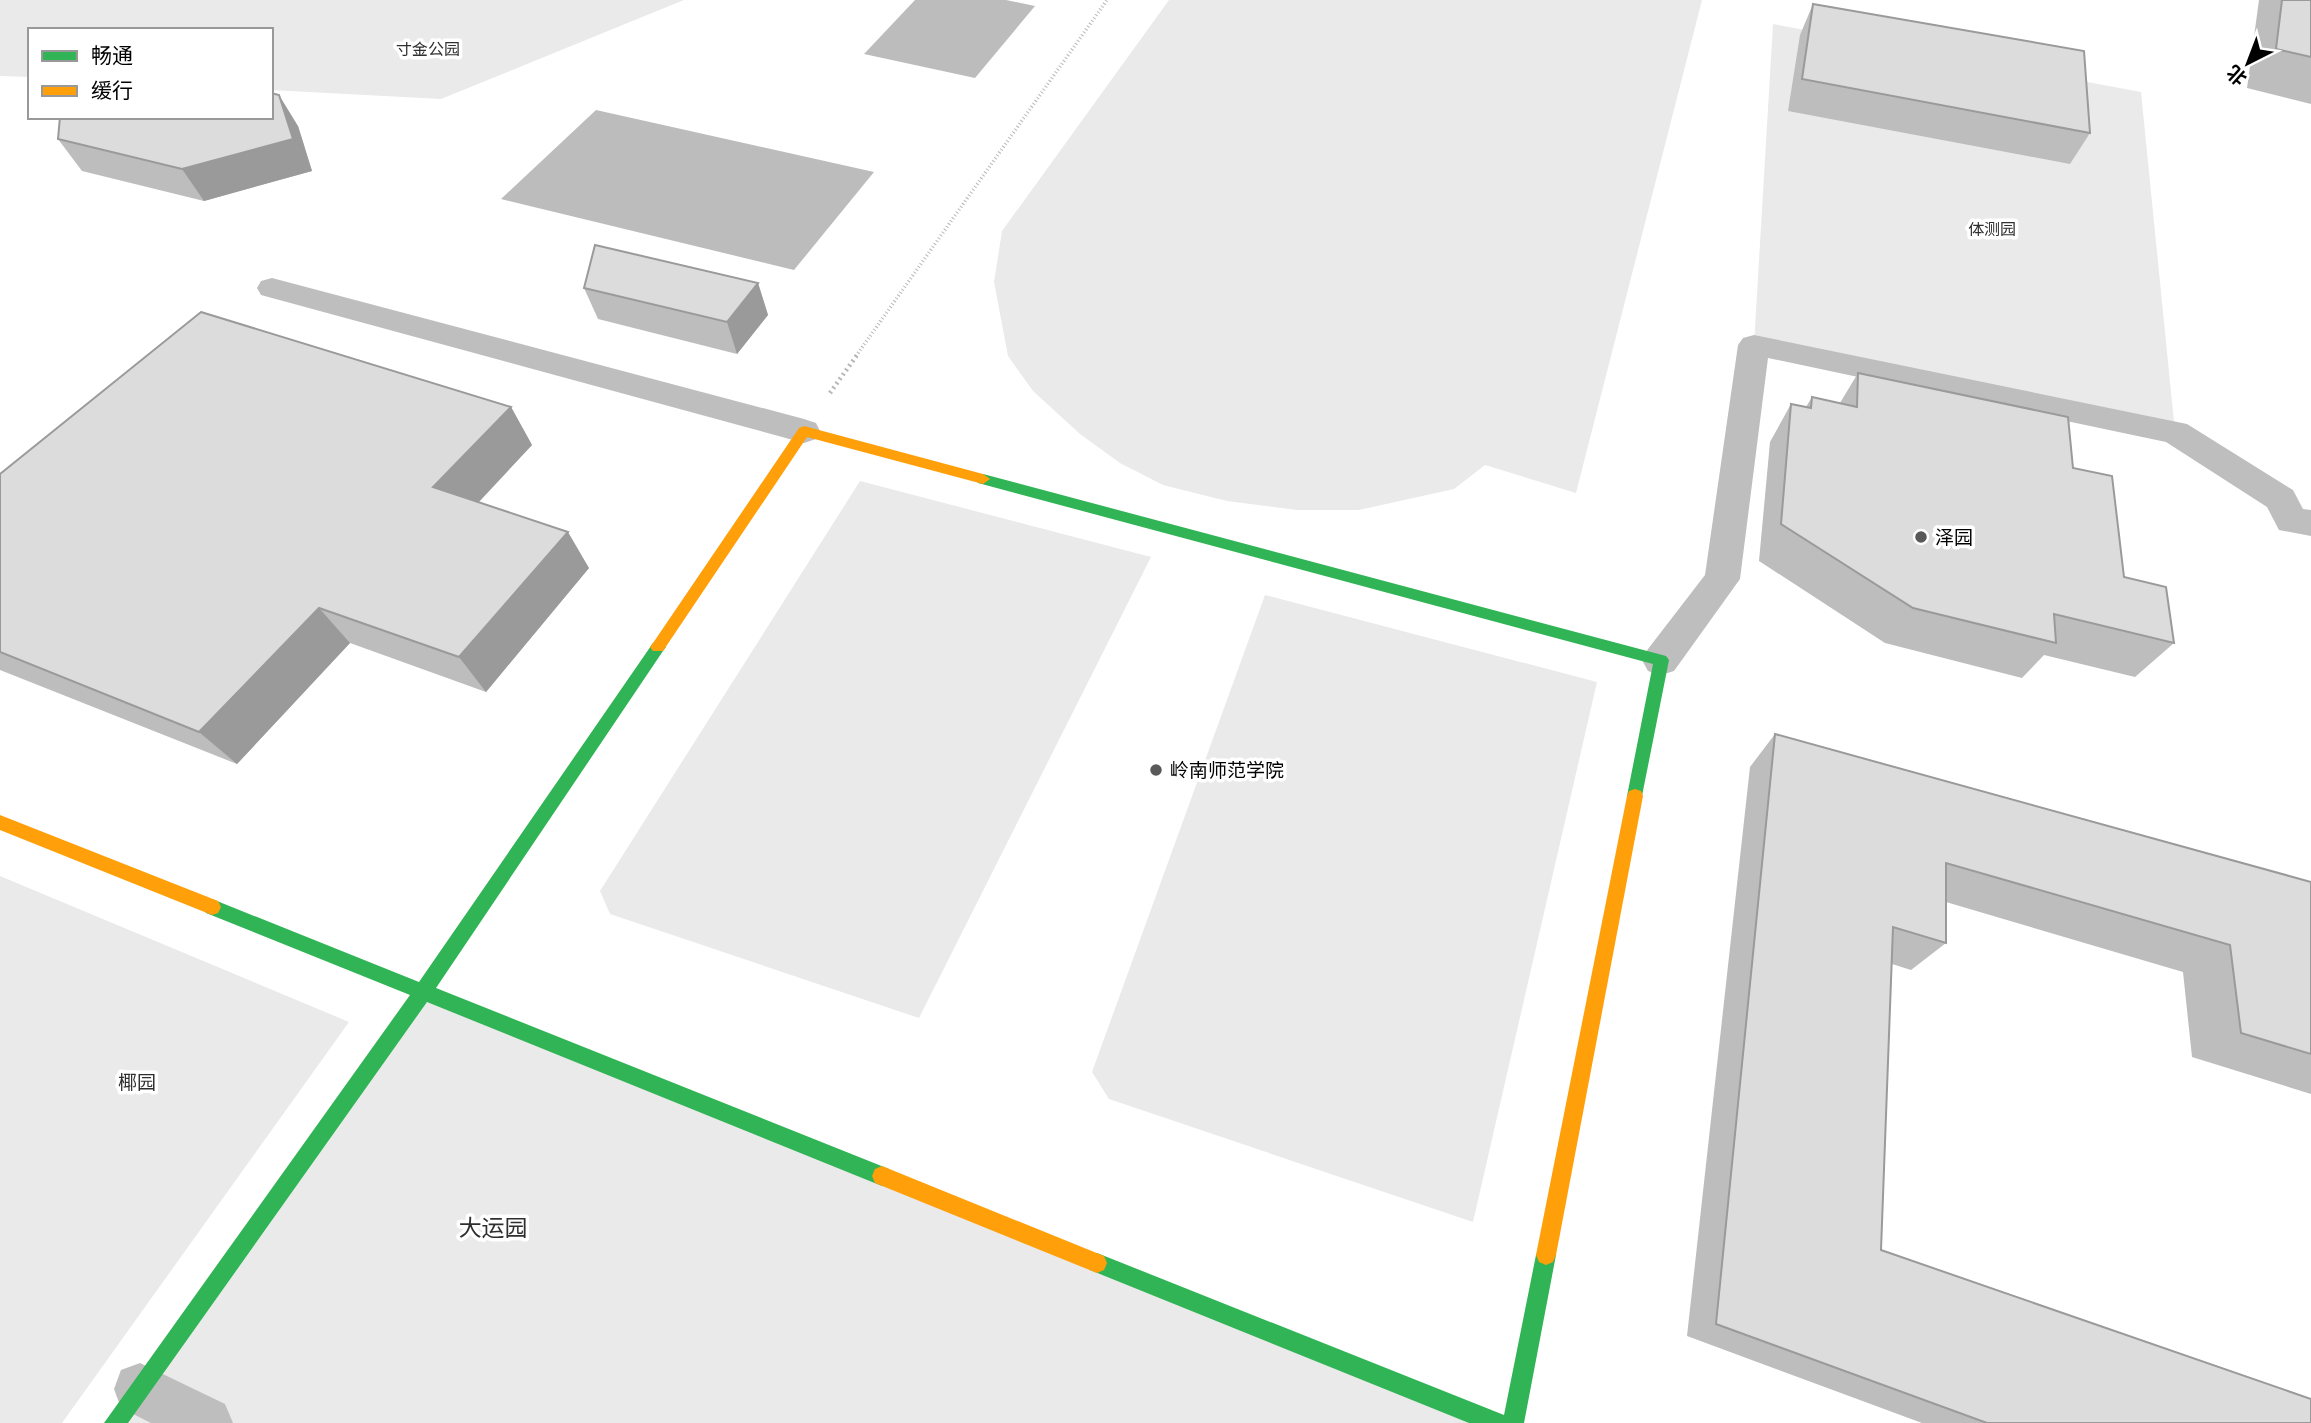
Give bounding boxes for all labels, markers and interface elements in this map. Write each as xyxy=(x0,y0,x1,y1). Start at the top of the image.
legend xyxy=(28,28,273,119)
north arrow xyxy=(2213,28,2283,98)
park label: 寸金公园 xyxy=(396,40,460,59)
text: 畅通 xyxy=(91,43,133,68)
text: 北 xyxy=(2222,60,2252,90)
text: 缓行 xyxy=(91,78,133,103)
park label: 体测园 xyxy=(1968,220,2016,239)
place label: 泽园 xyxy=(1935,526,1973,549)
marker: 泽园 xyxy=(1913,529,1929,545)
place label: 岭南师范学院 xyxy=(1170,759,1284,782)
marker: 岭南师范学院 xyxy=(1148,762,1164,778)
park label: 椰园 xyxy=(118,1071,156,1094)
park label: 大运园 xyxy=(459,1214,528,1242)

